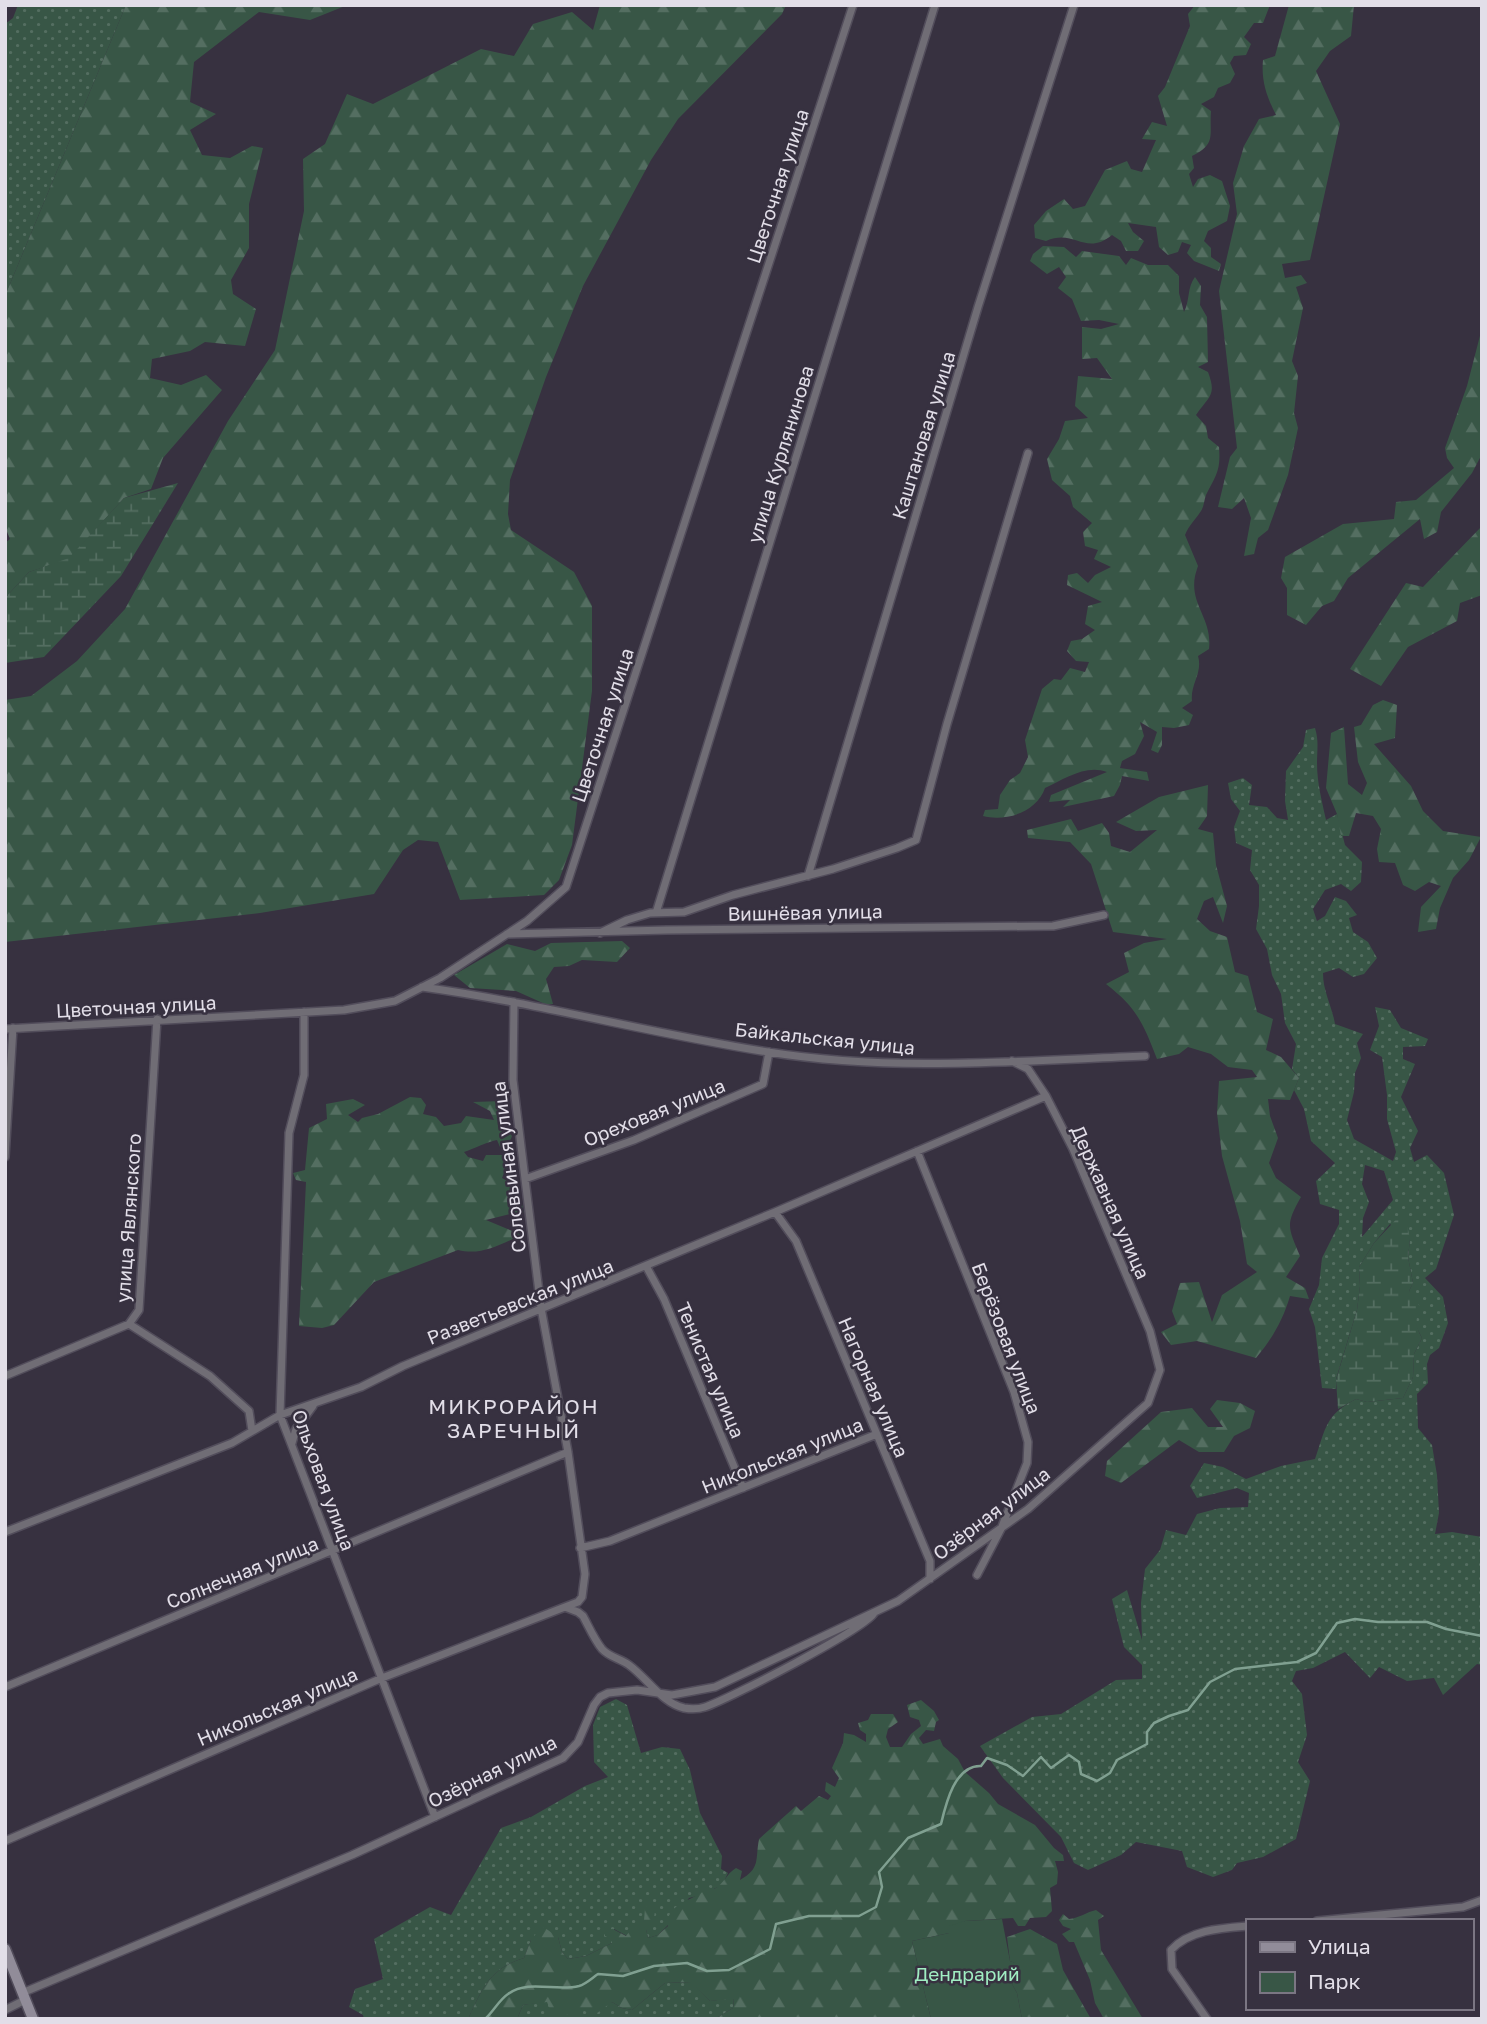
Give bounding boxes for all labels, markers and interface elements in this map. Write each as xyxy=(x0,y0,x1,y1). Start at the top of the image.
street label: Цветочная улица xyxy=(741,106,813,266)
street label: Каштановая улица xyxy=(886,348,960,522)
street label: улица Курлянинова xyxy=(742,362,818,546)
street label: Цветочная улица xyxy=(566,645,638,805)
street label: Вишнёвая улица xyxy=(727,899,883,925)
street label: Цветочная улица xyxy=(55,990,217,1022)
street label: Байкальская улица xyxy=(734,1017,916,1059)
street label: Ореховая улица xyxy=(580,1073,728,1151)
street label: Соловьиная улица xyxy=(486,1080,530,1254)
street label: Державная улица xyxy=(1067,1121,1155,1283)
street label: улица Являнского xyxy=(111,1132,145,1304)
street label: Разветьевская улица xyxy=(423,1253,617,1349)
street label: Берёзовая улица xyxy=(968,1259,1046,1417)
street label: Тенистая улица xyxy=(672,1299,750,1441)
street label: Нагорная улица xyxy=(834,1313,914,1461)
district label: МИКРОРАЙОН ЗАРЕЧНЫЙ xyxy=(428,1393,600,1443)
street label: Ольховая улица xyxy=(288,1406,360,1554)
street label: Никольская улица xyxy=(698,1412,866,1498)
street label: Озёрная улица xyxy=(928,1462,1054,1564)
street label: Солнечная улица xyxy=(163,1531,321,1613)
street label: Никольская улица xyxy=(193,1662,361,1750)
street label: Озёрная улица xyxy=(424,1730,560,1812)
legend xyxy=(1246,1919,1473,2010)
text: Улица xyxy=(1308,1933,1371,1959)
park label: Дендрарий xyxy=(914,1962,1020,1985)
text: Парк xyxy=(1308,1968,1361,1994)

